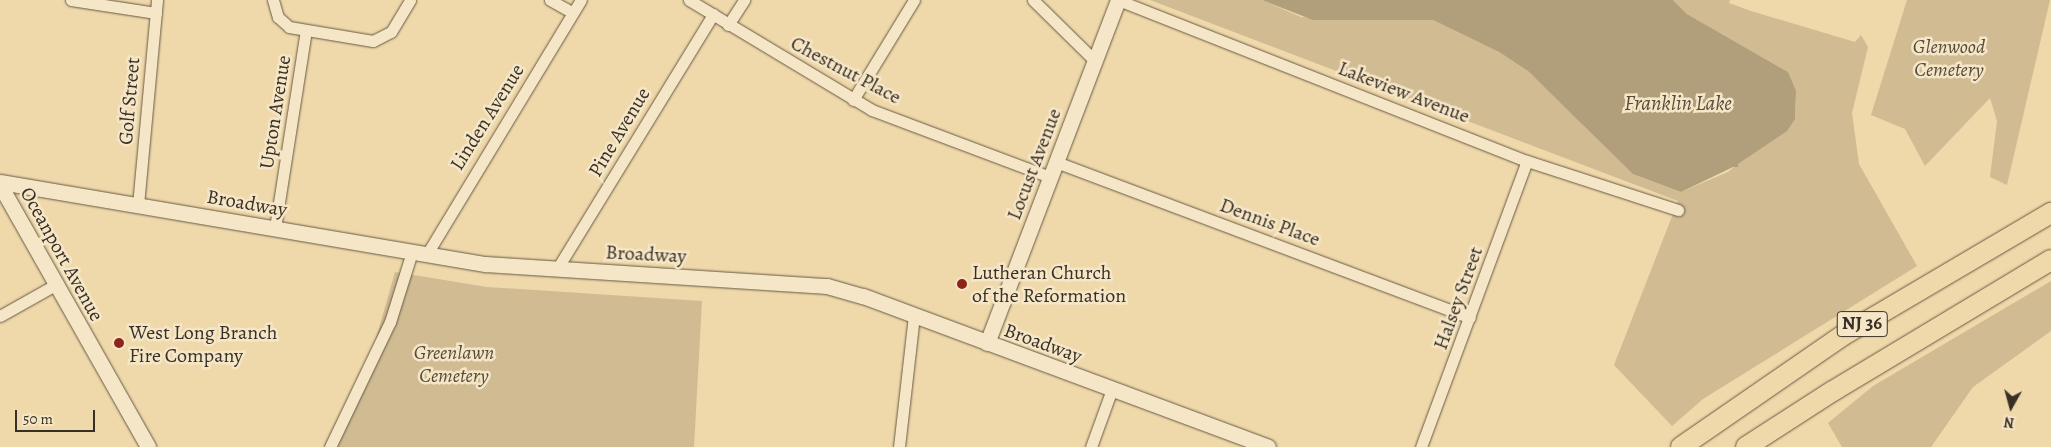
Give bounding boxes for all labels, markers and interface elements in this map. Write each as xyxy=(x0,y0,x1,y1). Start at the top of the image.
street label: Chestnut Place xyxy=(787,31,905,109)
park label: Glenwood Cemetery xyxy=(1913,35,1985,82)
street label: Upton Avenue xyxy=(254,53,296,171)
street label: Golf Street xyxy=(113,56,145,146)
street label: Lakeview Avenue xyxy=(1335,56,1473,128)
street label: Linden Avenue xyxy=(445,59,529,175)
street label: Pine Avenue xyxy=(583,83,655,181)
water label: Franklin Lake xyxy=(1624,90,1732,116)
street label: Locust Avenue xyxy=(1002,105,1066,223)
street label: Oceanport Avenue xyxy=(15,183,109,325)
street label: Broadway xyxy=(205,184,289,222)
street label: Dennis Place xyxy=(1217,193,1323,251)
street label: Broadway xyxy=(605,240,687,268)
street label: Halsey Street xyxy=(1428,243,1488,353)
place label: Lutheran Church of the Reformation xyxy=(972,260,1126,307)
marker: Lutheran Church of the Reformation xyxy=(956,278,968,290)
road number: NJ 36 xyxy=(1836,308,1888,340)
street label: Broadway xyxy=(1001,318,1085,368)
place label: West Long Branch Fire Company xyxy=(129,320,277,367)
marker: West Long Branch Fire Company xyxy=(113,337,125,349)
park label: Greenlawn Cemetery xyxy=(414,341,494,388)
north arrow xyxy=(1986,382,2036,432)
scale bar xyxy=(18,400,98,432)
text: 50 m xyxy=(23,409,53,429)
text: N xyxy=(2003,412,2015,432)

